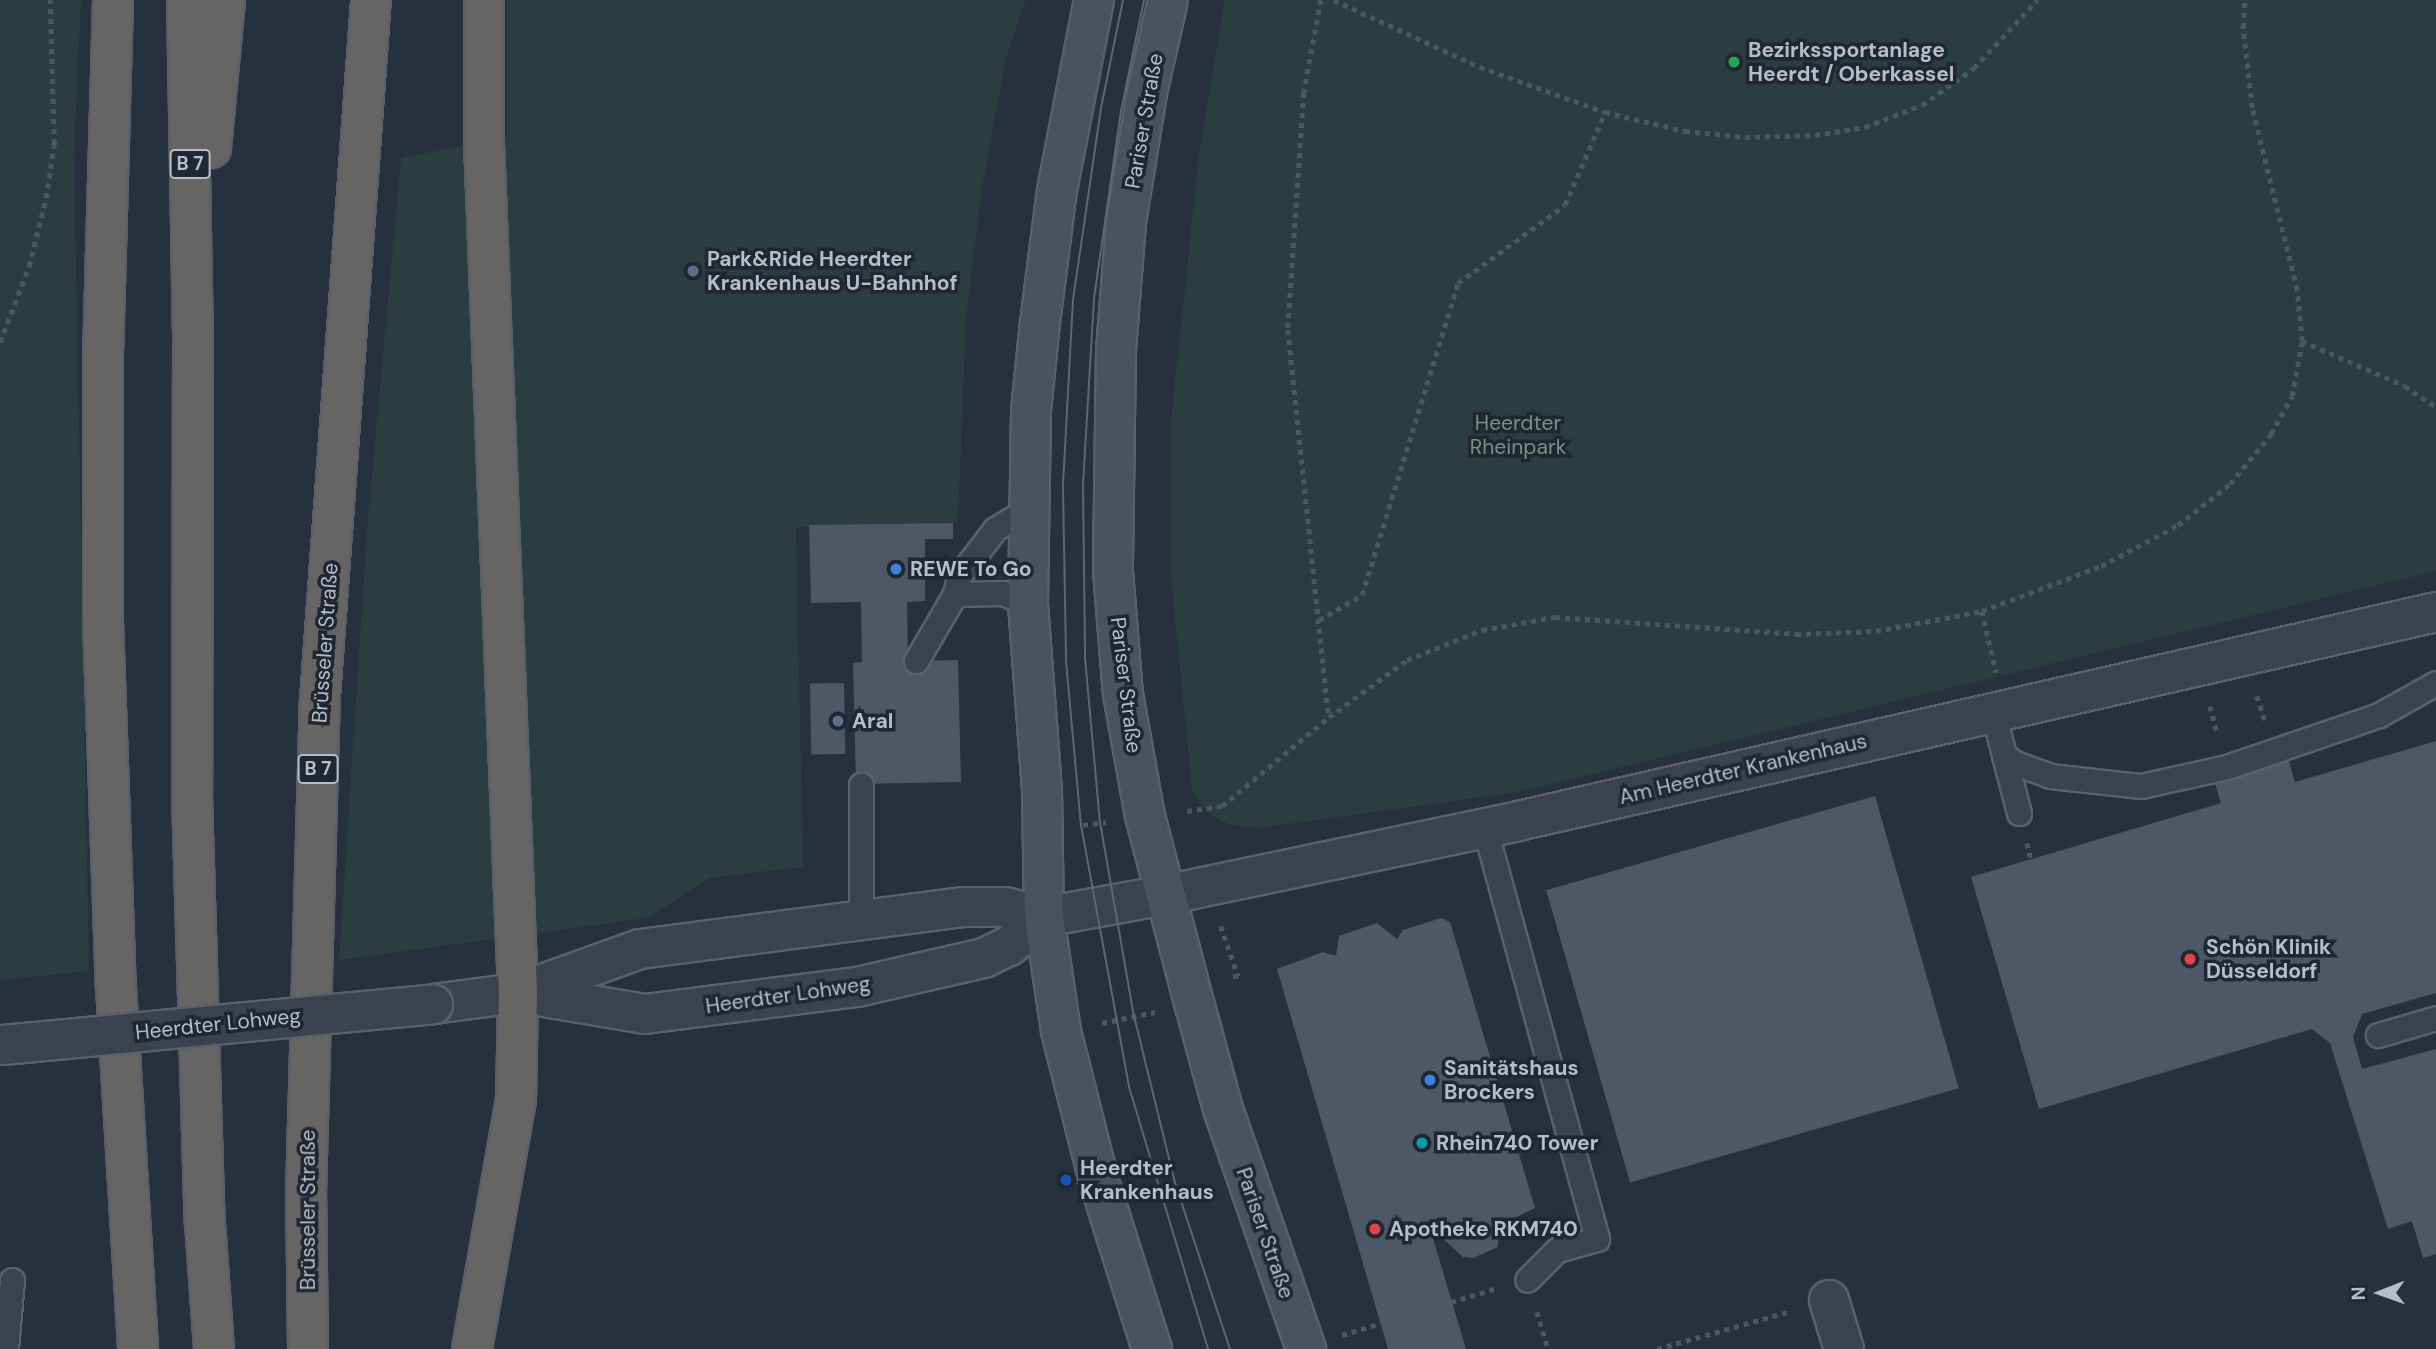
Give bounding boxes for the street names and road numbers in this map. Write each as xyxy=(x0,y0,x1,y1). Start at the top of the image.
street label: Pariser Straße xyxy=(1120,51,1168,191)
road number: B 7 xyxy=(169,148,211,180)
street label: Brüsseler Straße xyxy=(307,562,343,724)
street label: Pariser Straße xyxy=(1105,616,1147,754)
street label: Am Heerdter Krankenhaus xyxy=(1617,728,1869,810)
road number: B 7 xyxy=(297,754,339,784)
street label: Heerdter Lohweg xyxy=(704,971,872,1019)
street label: Heerdter Lohweg xyxy=(134,1003,302,1045)
street label: Brüsseler Straße xyxy=(295,1130,321,1290)
street label: Pariser Straße xyxy=(1231,1164,1299,1302)

